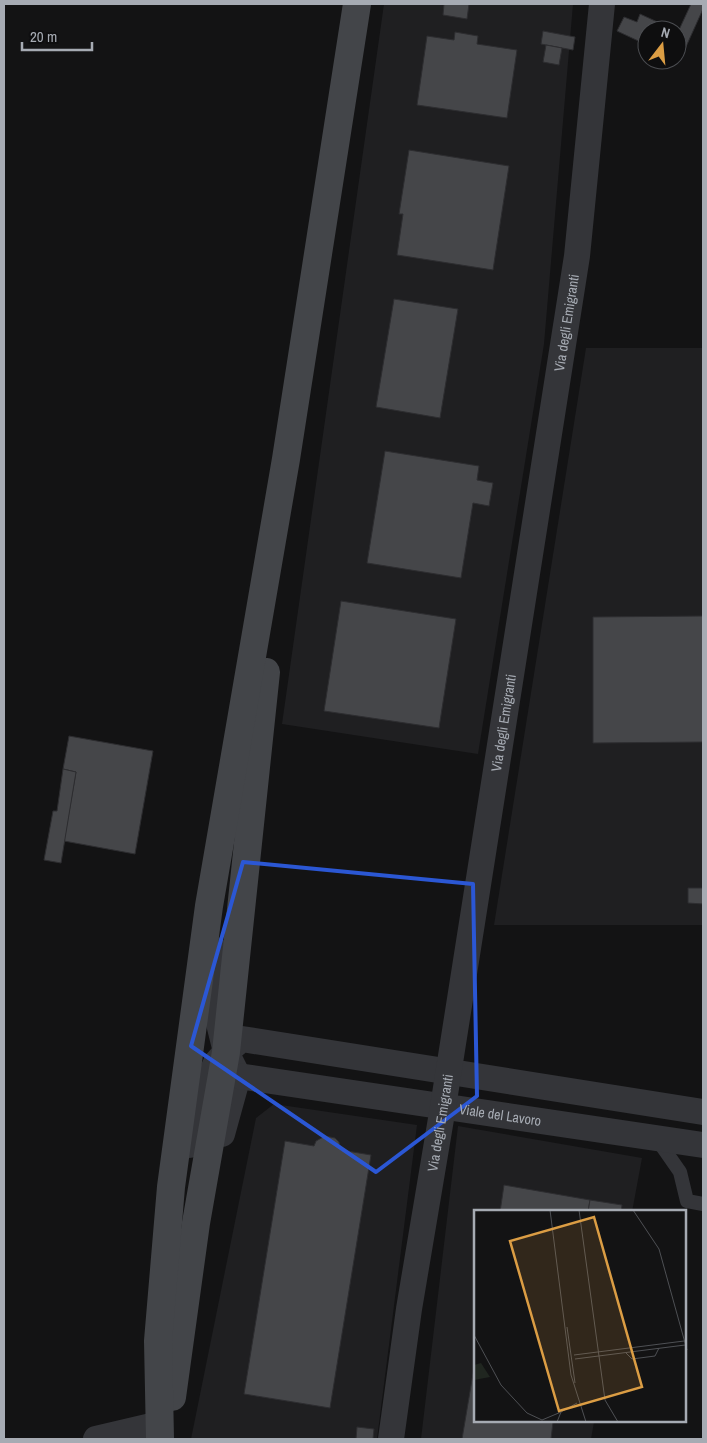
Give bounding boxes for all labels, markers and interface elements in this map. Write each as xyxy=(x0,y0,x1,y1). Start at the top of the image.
scale bar xyxy=(22,20,92,52)
north arrow xyxy=(637,20,687,70)
text: N xyxy=(659,23,672,42)
text: 20 m xyxy=(30,26,57,47)
street label: Via degli Emigranti xyxy=(550,273,583,373)
street label: Via degli Emigranti xyxy=(487,673,520,773)
street label: Via degli Emigranti xyxy=(423,1073,457,1173)
street label: Viale del Lavoro xyxy=(458,1100,542,1130)
inset map xyxy=(474,1210,687,1423)

